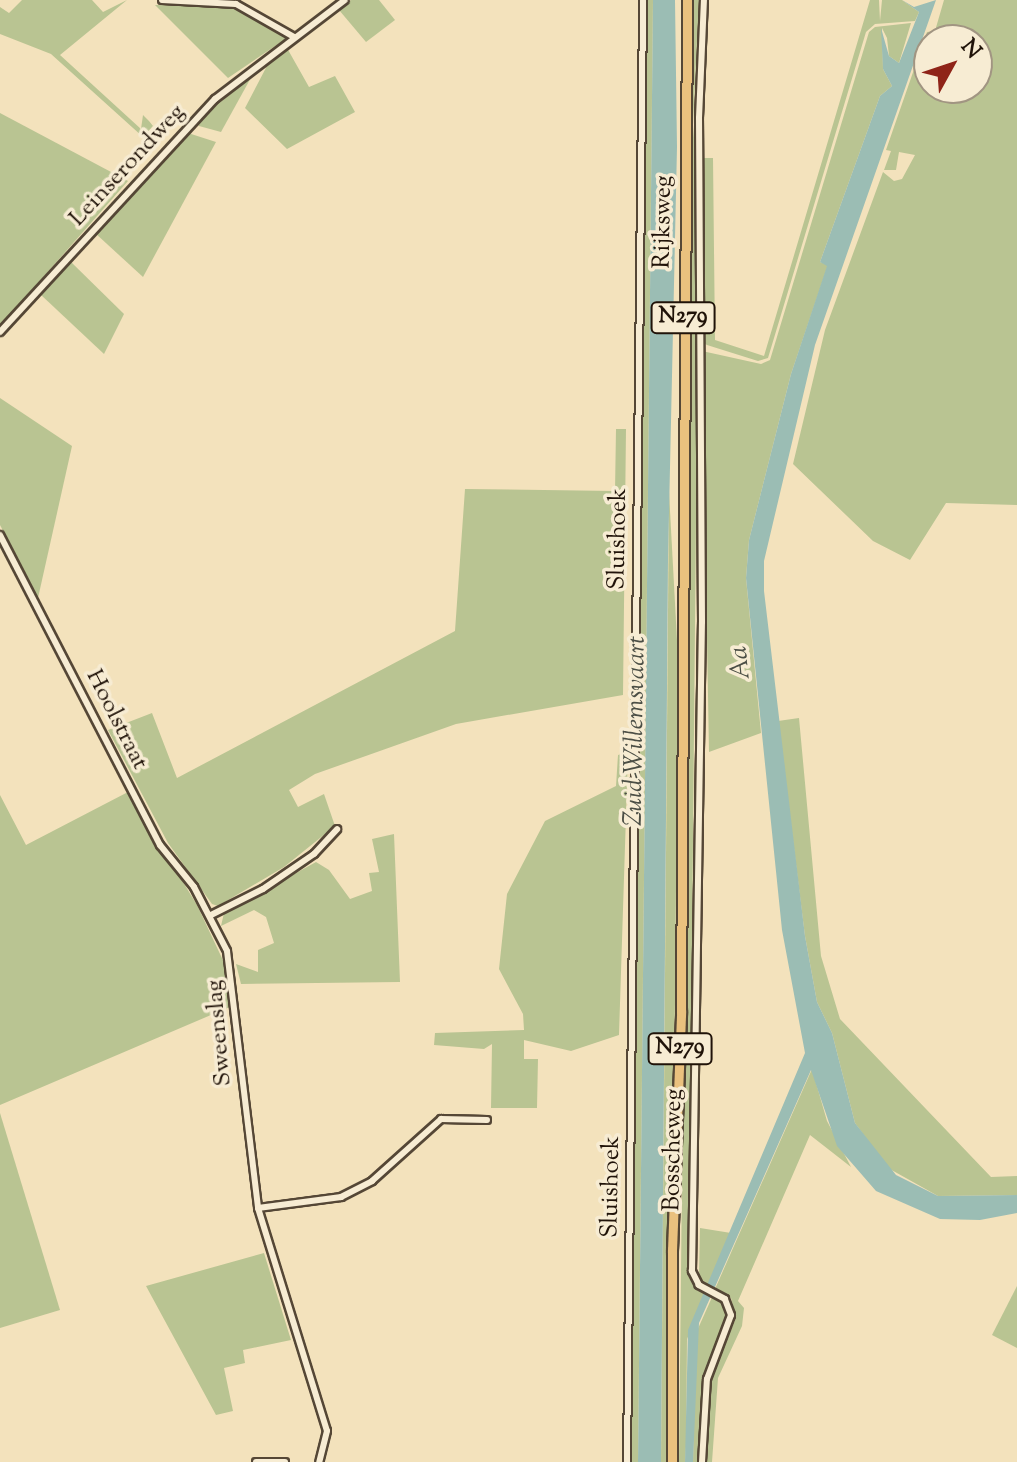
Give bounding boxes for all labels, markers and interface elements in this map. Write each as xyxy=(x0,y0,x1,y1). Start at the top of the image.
north arrow xyxy=(913,24,993,104)
text: N xyxy=(952,33,988,67)
street label: Leinserondweg xyxy=(64,99,192,233)
street label: Rijksweg xyxy=(649,175,679,269)
road number: N279 xyxy=(649,300,717,336)
street label: Sluishoek xyxy=(604,488,634,590)
water label: Zuid-Willemsvaart xyxy=(619,636,653,826)
water label: Aa xyxy=(724,645,758,681)
street label: Hoolstraat xyxy=(79,665,153,775)
street label: Sweenslag xyxy=(201,979,239,1087)
road number: N279 xyxy=(646,1031,714,1067)
street label: Bosscheweg xyxy=(659,1088,689,1212)
street label: Sluishoek xyxy=(597,1136,627,1238)

